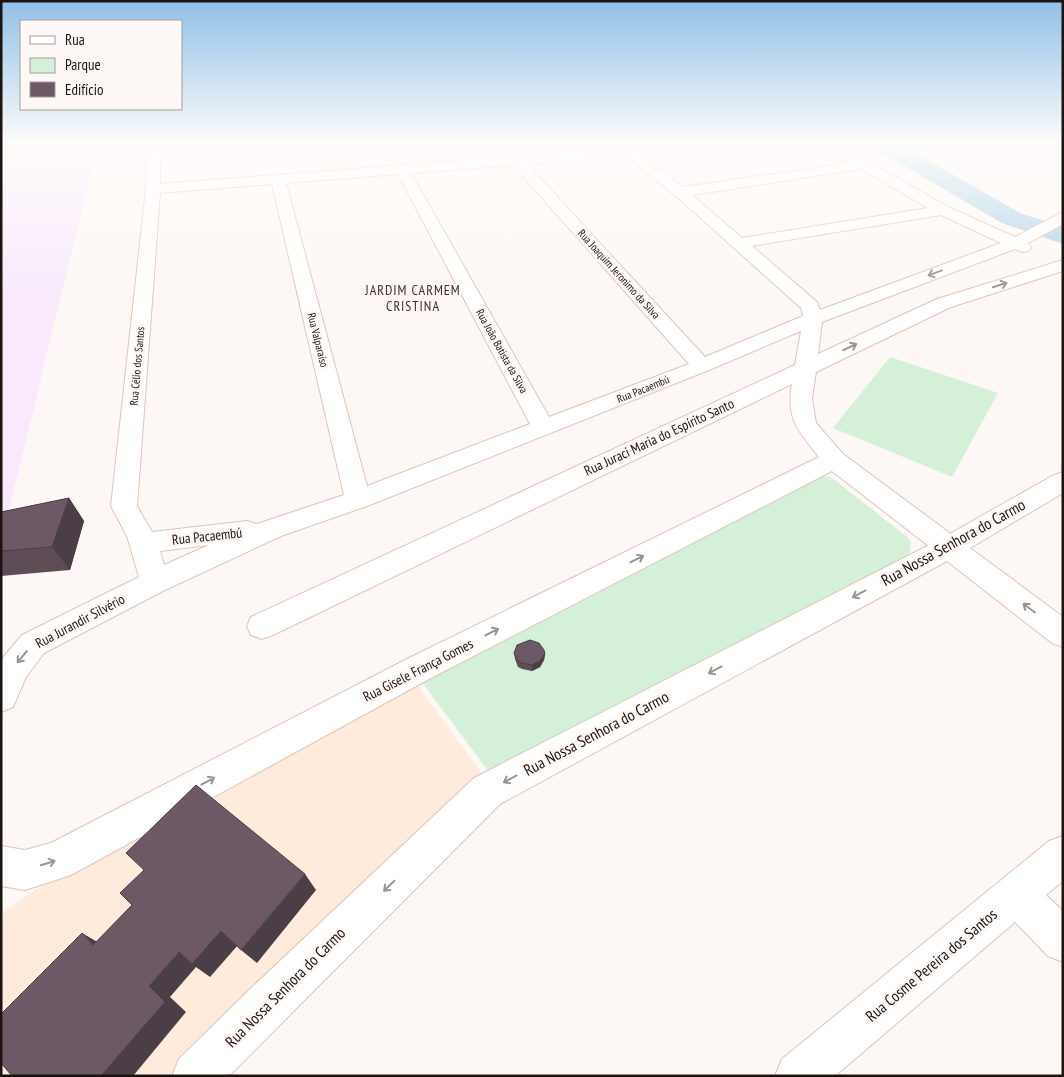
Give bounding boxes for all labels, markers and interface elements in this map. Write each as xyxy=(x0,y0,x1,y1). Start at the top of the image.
legend xyxy=(20,20,182,110)
text: Rua xyxy=(65,30,85,49)
text: Parque xyxy=(65,55,101,74)
text: Edifício xyxy=(65,80,103,99)
street label: Rua Joaquim Jeronimo da Silva xyxy=(575,226,663,322)
one-way arrow xyxy=(928,269,943,278)
one-way arrow xyxy=(992,279,1008,289)
district label: JARDIM CARMEM CRISTINA xyxy=(364,281,461,315)
street label: Rua João Batista da Silva xyxy=(473,307,531,395)
street label: Rua Valparaíso xyxy=(304,311,332,369)
street label: Rua Célio dos Santos xyxy=(127,326,147,406)
one-way arrow xyxy=(842,341,857,351)
street label: Rua Pacaembú xyxy=(615,372,672,406)
street label: Rua Juraci Maria do Espírito Santo xyxy=(581,394,737,480)
street label: Rua Nossa Senhora do Carmo xyxy=(877,494,1029,590)
street label: Rua Pacaembú xyxy=(171,523,243,549)
one-way arrow xyxy=(629,554,644,563)
one-way arrow xyxy=(852,589,866,599)
street label: Rua Jurandir Silvério xyxy=(32,590,128,652)
one-way arrow xyxy=(1023,603,1036,614)
one-way arrow xyxy=(484,627,499,637)
street label: Rua Gisele França Gomes xyxy=(360,634,476,706)
one-way arrow xyxy=(17,651,28,664)
one-way arrow xyxy=(708,666,723,675)
street label: Rua Nossa Senhora do Carmo xyxy=(520,686,672,780)
one-way arrow xyxy=(200,775,215,785)
one-way arrow xyxy=(503,775,518,784)
one-way arrow xyxy=(40,858,56,868)
one-way arrow xyxy=(383,880,395,892)
street label: Rua Cosme Pereira dos Santos xyxy=(861,904,1001,1026)
street label: Rua Nossa Senhora do Carmo xyxy=(221,923,349,1051)

